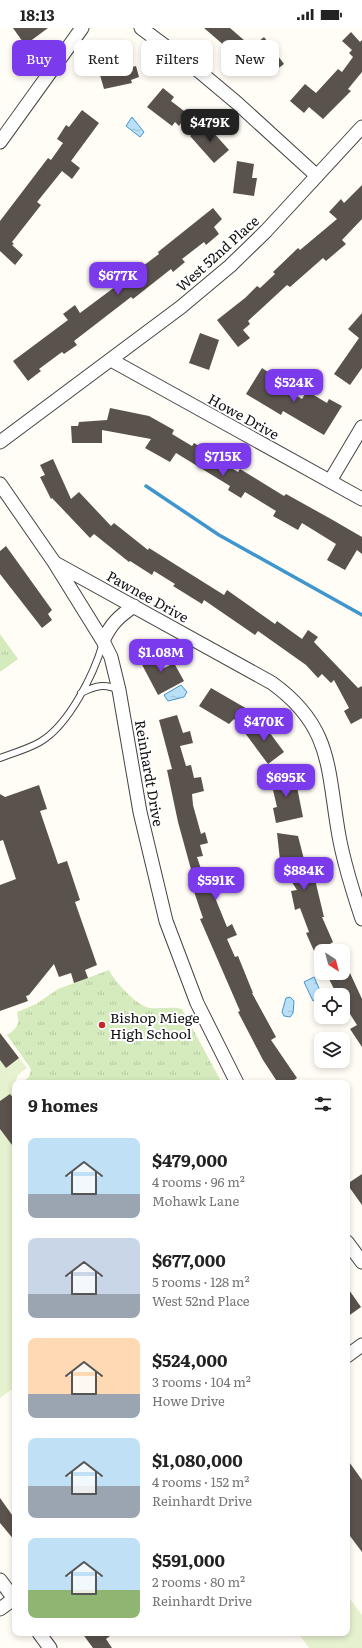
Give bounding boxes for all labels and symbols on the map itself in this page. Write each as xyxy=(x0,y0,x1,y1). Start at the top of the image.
pin: $479K xyxy=(182,109,238,143)
street label: West 52nd Place xyxy=(171,210,263,296)
pin: $677K xyxy=(90,262,146,296)
pin: $524K xyxy=(266,369,322,403)
street label: Howe Drive xyxy=(205,388,283,444)
pin: $715K xyxy=(195,443,251,477)
street label: Pawnee Drive xyxy=(103,565,193,627)
pin: $1.08M xyxy=(128,639,194,673)
pin: $470K xyxy=(236,708,292,742)
street label: Reinhardt Drive xyxy=(131,718,169,828)
pin: $695K xyxy=(258,764,314,798)
pin: $884K xyxy=(276,857,332,891)
pin: $591K xyxy=(188,867,244,901)
north arrow xyxy=(314,944,350,980)
place label: Bishop Miege High School xyxy=(110,1007,200,1043)
marker: Bishop Miege High School xyxy=(97,1020,107,1030)

